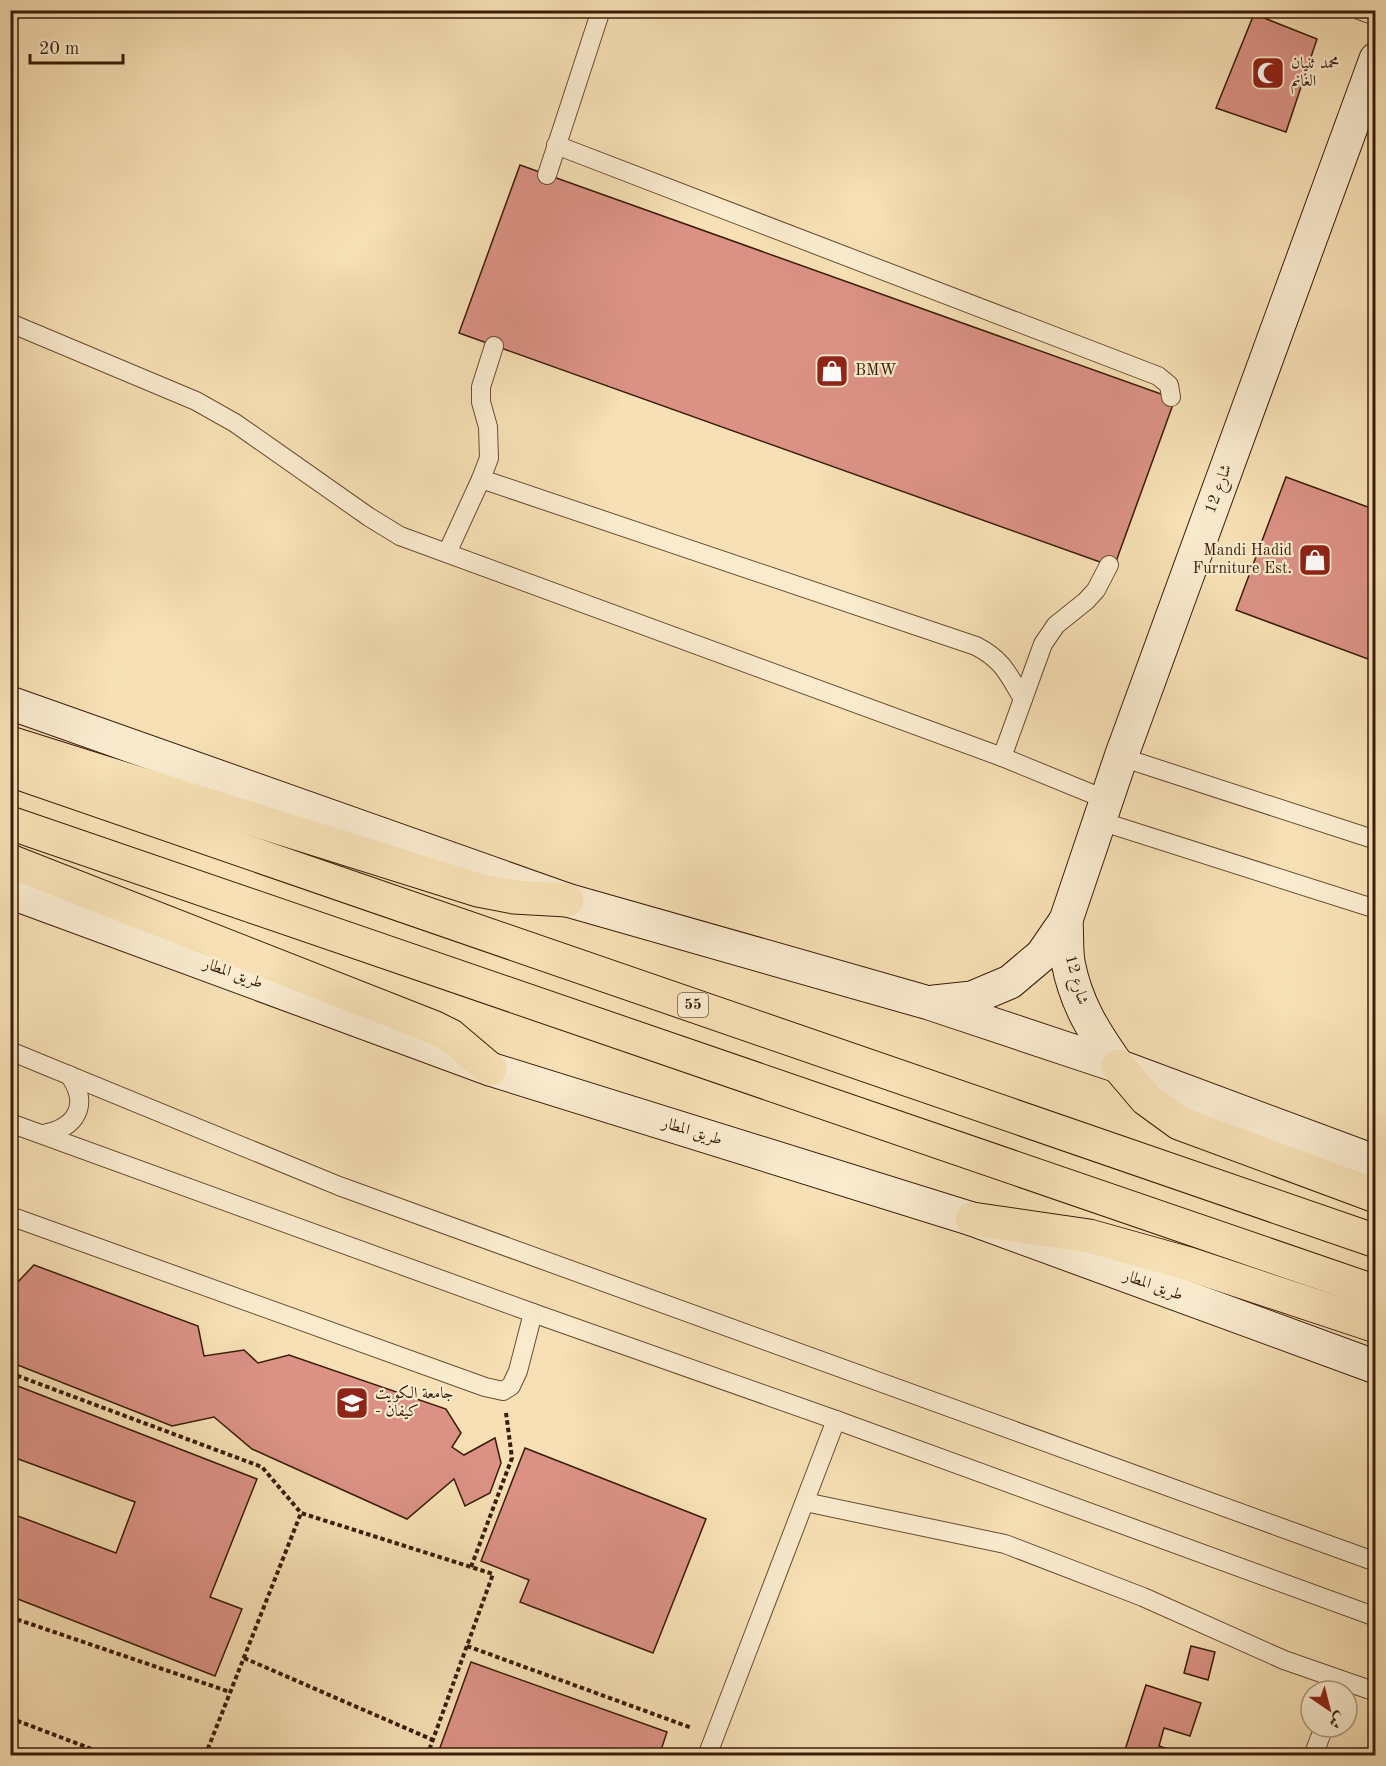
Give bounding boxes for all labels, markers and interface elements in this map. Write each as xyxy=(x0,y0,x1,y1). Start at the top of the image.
scale bar xyxy=(30,27,123,65)
text: 20 m xyxy=(39,40,79,58)
mosque icon: محمد ثنيان الغانم xyxy=(1250,55,1286,91)
place label: محمد ثنيان الغانم xyxy=(1291,56,1339,95)
shop icon: BMW xyxy=(814,353,850,389)
place label: BMW xyxy=(855,363,897,379)
street label: شارع 12 xyxy=(1203,462,1239,517)
shop icon: Mandi Hadid Furniture Est. xyxy=(1297,542,1333,578)
place label: Mandi Hadid Furniture Est. xyxy=(1193,543,1292,577)
street label: شارع 12 xyxy=(1058,953,1090,1008)
street label: طريق المطار xyxy=(199,955,265,993)
road number: 55 xyxy=(678,993,708,1017)
street label: طريق المطار xyxy=(658,1115,724,1150)
street label: طريق المطار xyxy=(1119,1267,1185,1305)
place label: جامعة الكويت - كيفان xyxy=(375,1384,454,1420)
school or university icon: جامعة الكويت - كيفان xyxy=(334,1385,370,1421)
north arrow xyxy=(1299,1679,1359,1739)
text: ش xyxy=(1325,1709,1348,1731)

